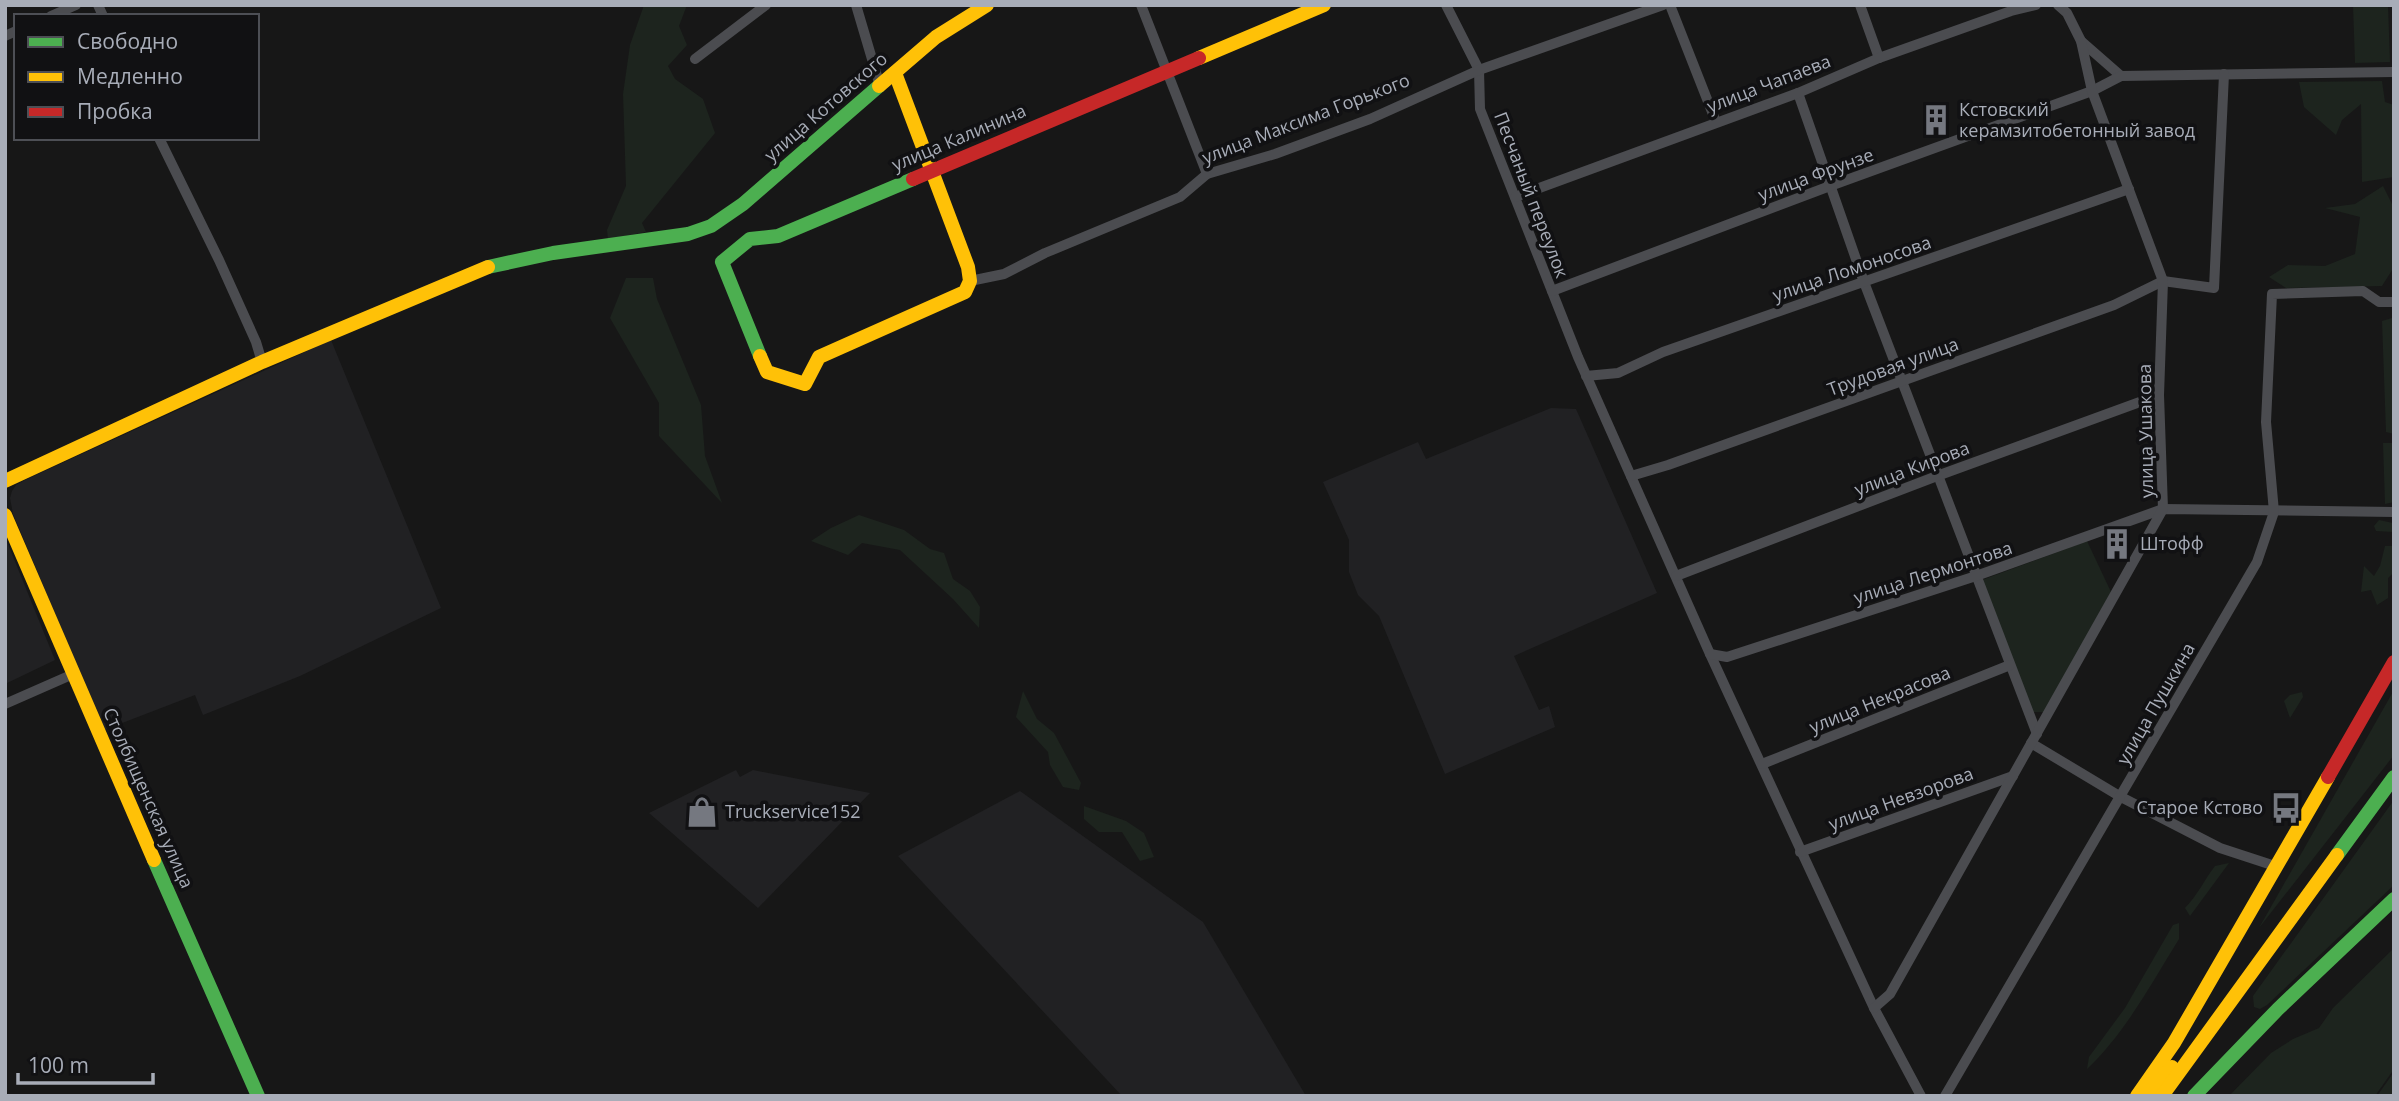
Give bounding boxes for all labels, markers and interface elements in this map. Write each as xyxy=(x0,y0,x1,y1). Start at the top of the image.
legend xyxy=(14,14,259,140)
text: Свободно xyxy=(77,27,178,55)
street label: улица Котовского xyxy=(759,46,892,166)
street label: улица Чапаева xyxy=(1703,48,1834,118)
text: Медленно xyxy=(77,62,183,90)
street label: улица Максима Горького xyxy=(1198,67,1413,169)
text: Пробка xyxy=(77,97,153,125)
place label: Кстовский керамзитобетонный завод xyxy=(1959,97,2195,142)
street label: улица Калинина xyxy=(888,98,1029,176)
building icon: Кстовский керамзитобетонный завод xyxy=(1919,103,1953,137)
street label: Песчаный переулок xyxy=(1489,108,1575,282)
street label: улица Фрунзе xyxy=(1755,142,1877,206)
street label: улица Ломоносова xyxy=(1769,230,1934,306)
street label: Трудовая улица xyxy=(1824,331,1962,401)
street label: улица Ушакова xyxy=(2132,364,2158,498)
street label: улица Кирова xyxy=(1851,435,1973,501)
building icon: Штофф xyxy=(2100,527,2134,561)
place label: Штофф xyxy=(2140,531,2204,555)
street label: улица Лермонтова xyxy=(1850,535,2015,609)
street label: улица Пушкина xyxy=(2110,638,2200,769)
street label: улица Некрасова xyxy=(1806,660,1954,738)
street label: Столбищенская улица xyxy=(98,703,200,892)
street label: улица Невзорова xyxy=(1825,761,1976,835)
bus stop icon: Старое Кстово xyxy=(2269,791,2303,825)
shop icon: Truckservice152 xyxy=(685,795,719,829)
place label: Старое Кстово xyxy=(2136,795,2263,819)
place label: Truckservice152 xyxy=(725,799,861,823)
scale bar xyxy=(18,1042,152,1086)
text: 100 m xyxy=(28,1051,89,1079)

